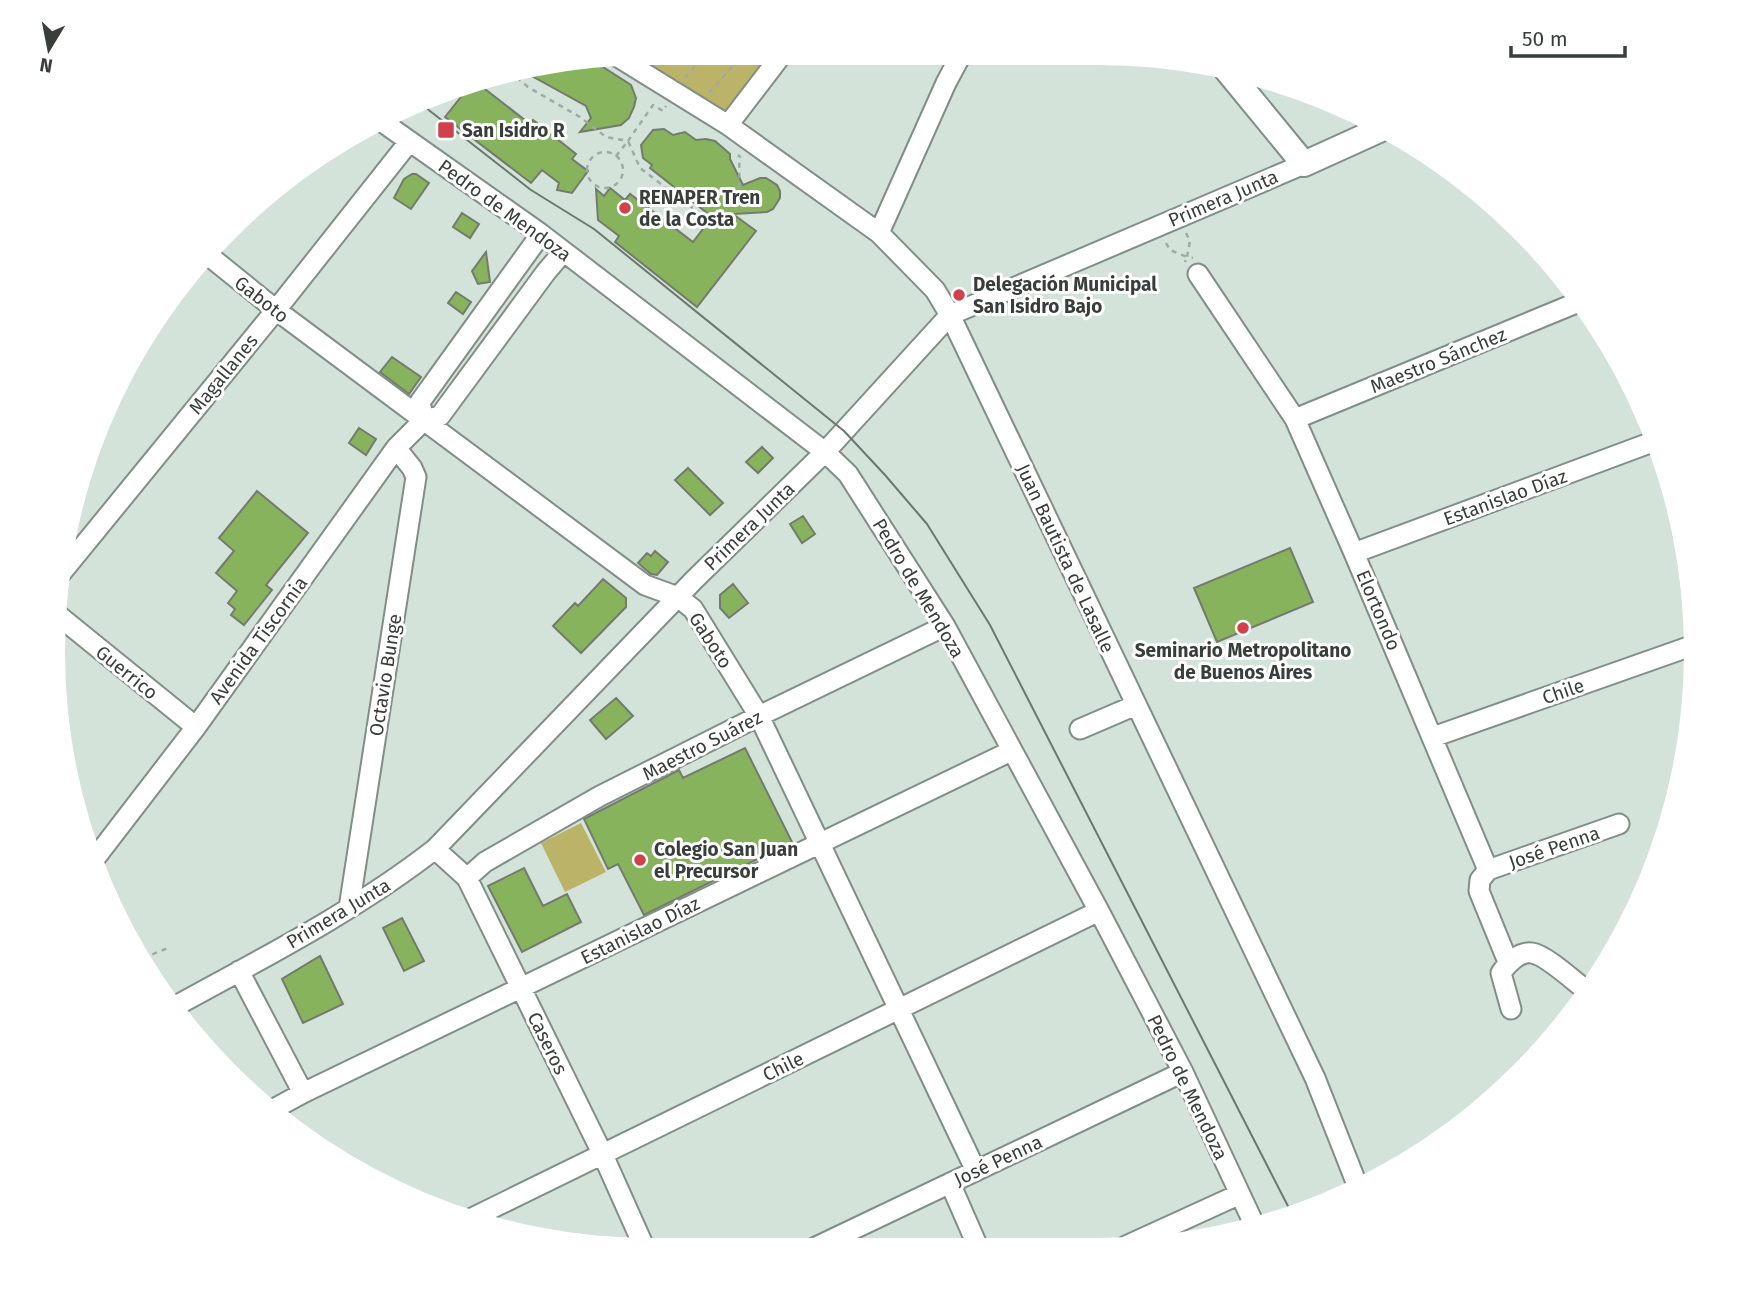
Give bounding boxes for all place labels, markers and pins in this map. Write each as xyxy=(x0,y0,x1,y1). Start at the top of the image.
place label: San Isidro R xyxy=(462,119,565,142)
marker: San Isidro R xyxy=(436,120,456,140)
place label: RENAPER Tren de la Costa xyxy=(639,186,760,231)
marker: RENAPER Tren de la Costa xyxy=(617,200,633,216)
place label: Delegación Municipal San Isidro Bajo xyxy=(973,273,1157,318)
marker: Delegación Municipal San Isidro Bajo xyxy=(951,287,967,303)
marker: Seminario Metropolitano de Buenos Aires xyxy=(1235,620,1251,636)
place label: Seminario Metropolitano de Buenos Aires xyxy=(1135,639,1351,684)
place label: Colegio San Juan el Precursor xyxy=(654,838,798,883)
marker: Colegio San Juan el Precursor xyxy=(632,852,648,868)

